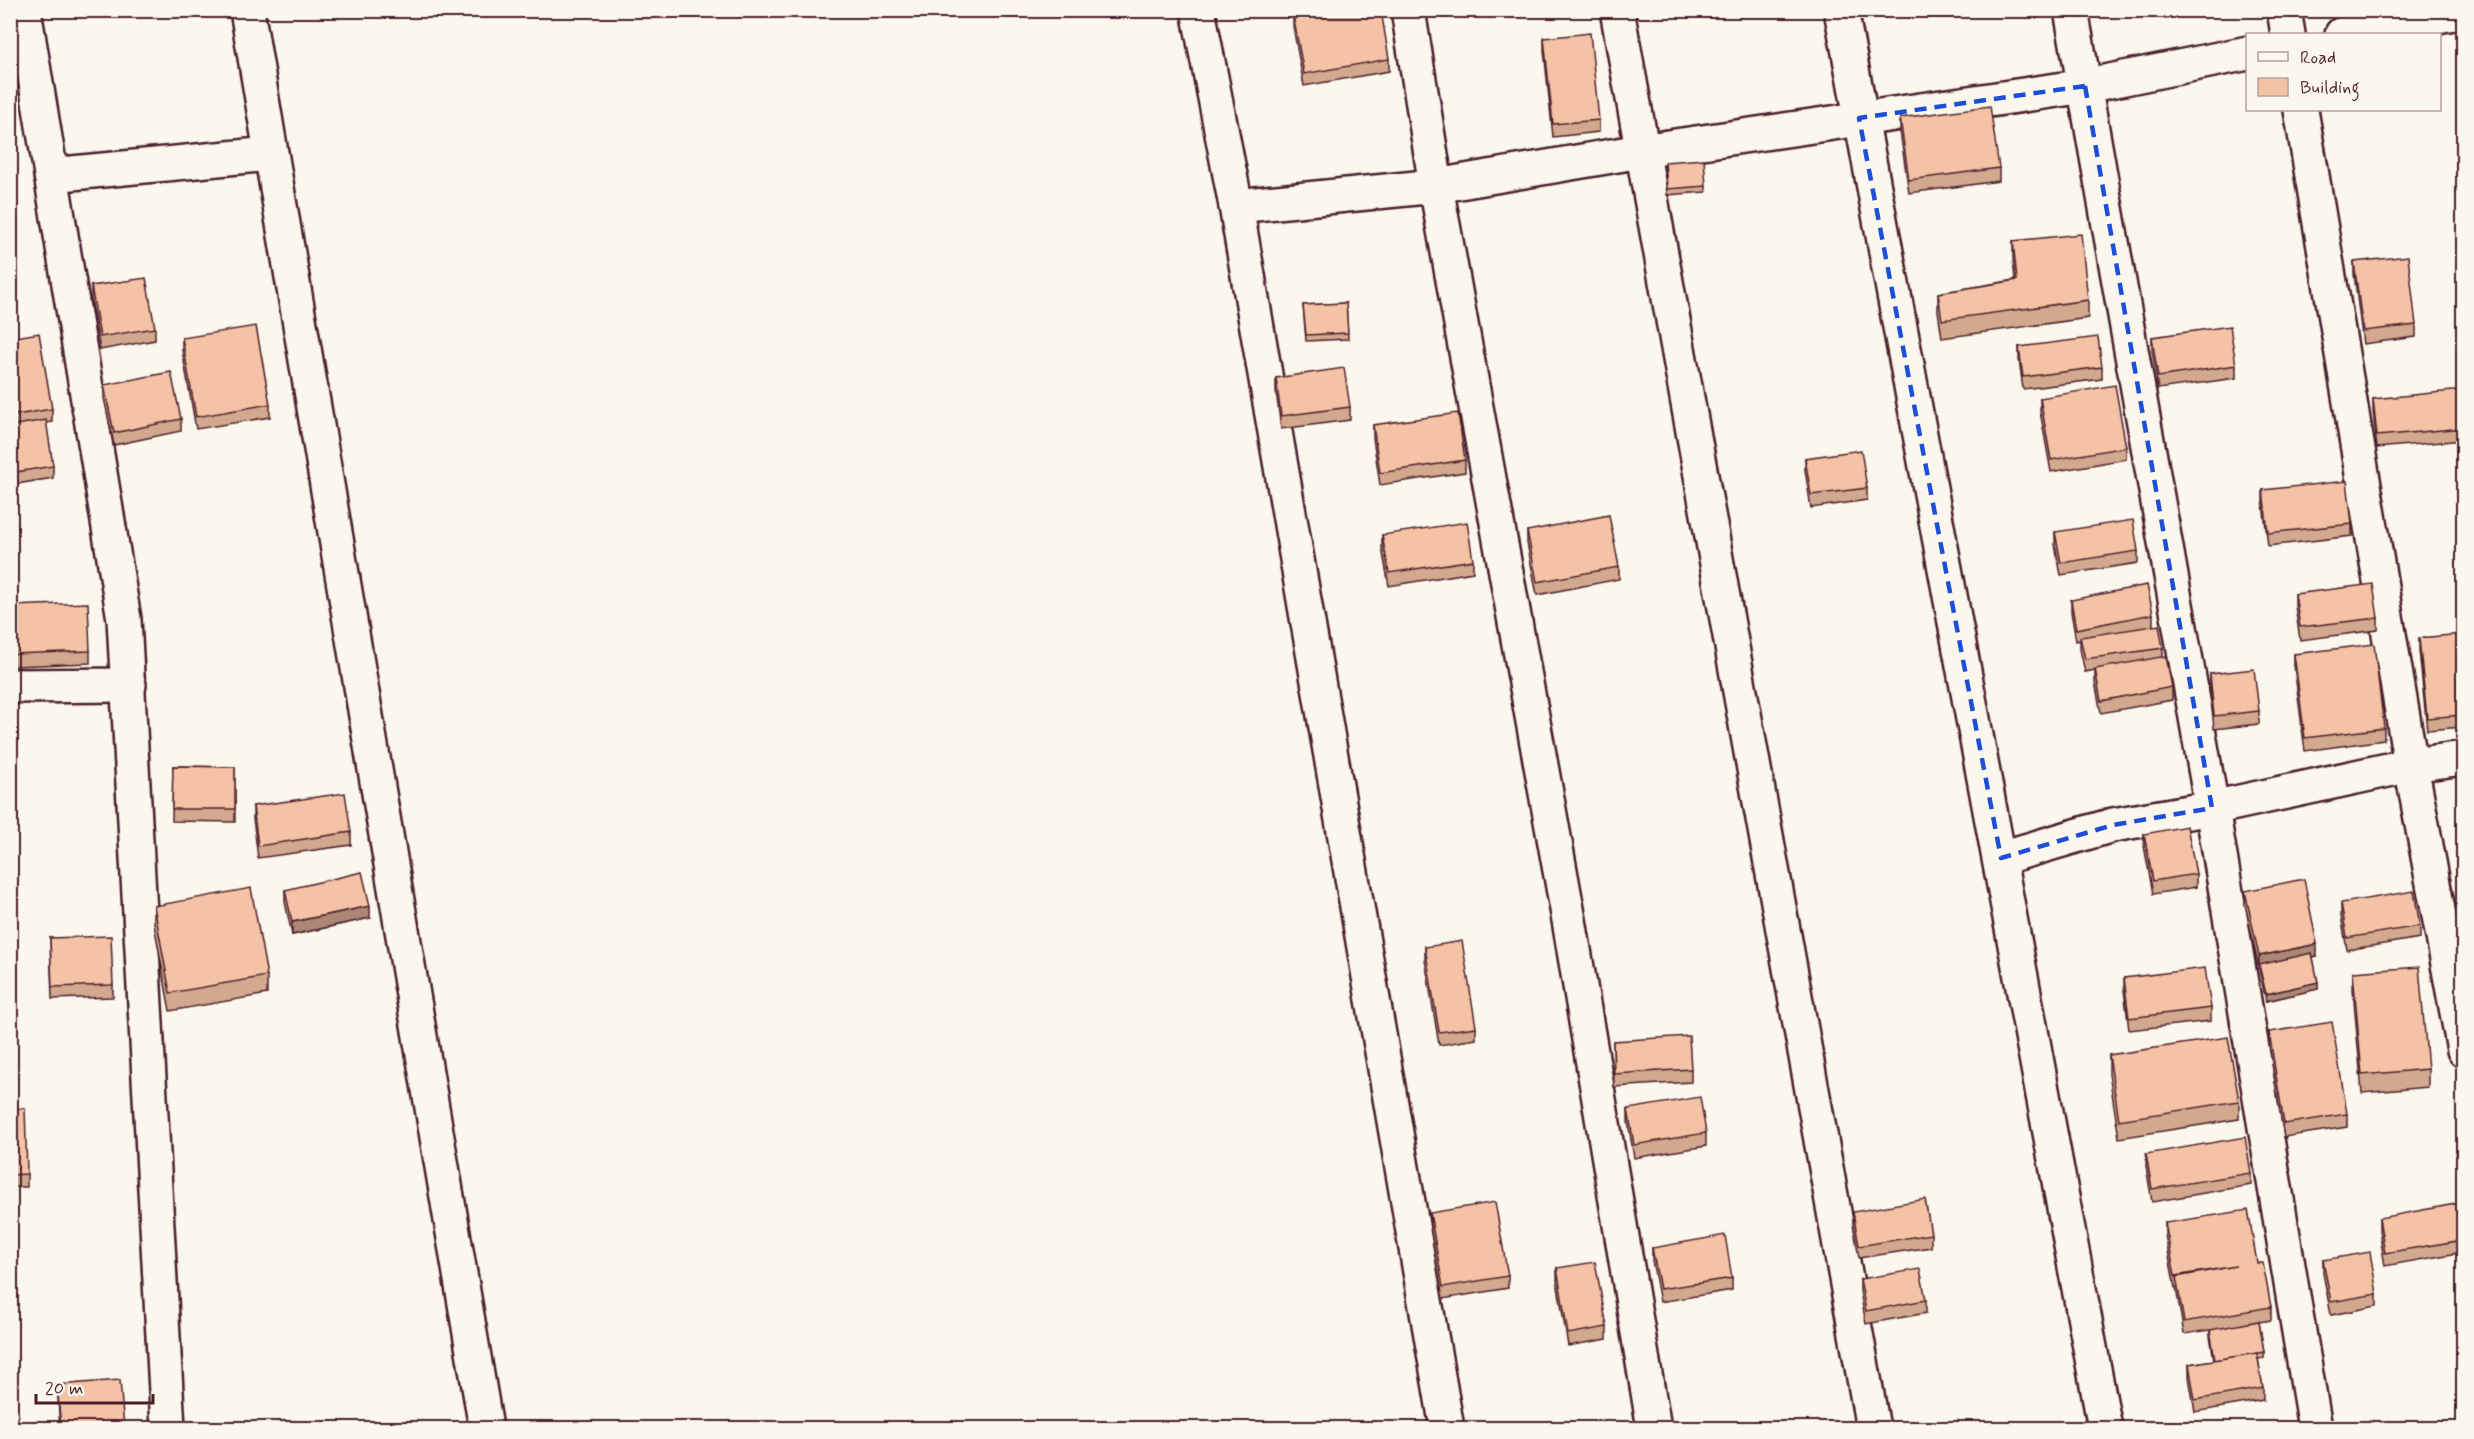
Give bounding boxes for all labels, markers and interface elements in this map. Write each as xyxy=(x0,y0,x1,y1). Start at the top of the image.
legend xyxy=(2246,33,2441,111)
text: Road xyxy=(2300,46,2336,70)
text: Building xyxy=(2300,76,2360,102)
scale bar xyxy=(36,1367,153,1405)
text: 20 m xyxy=(45,1377,83,1401)

